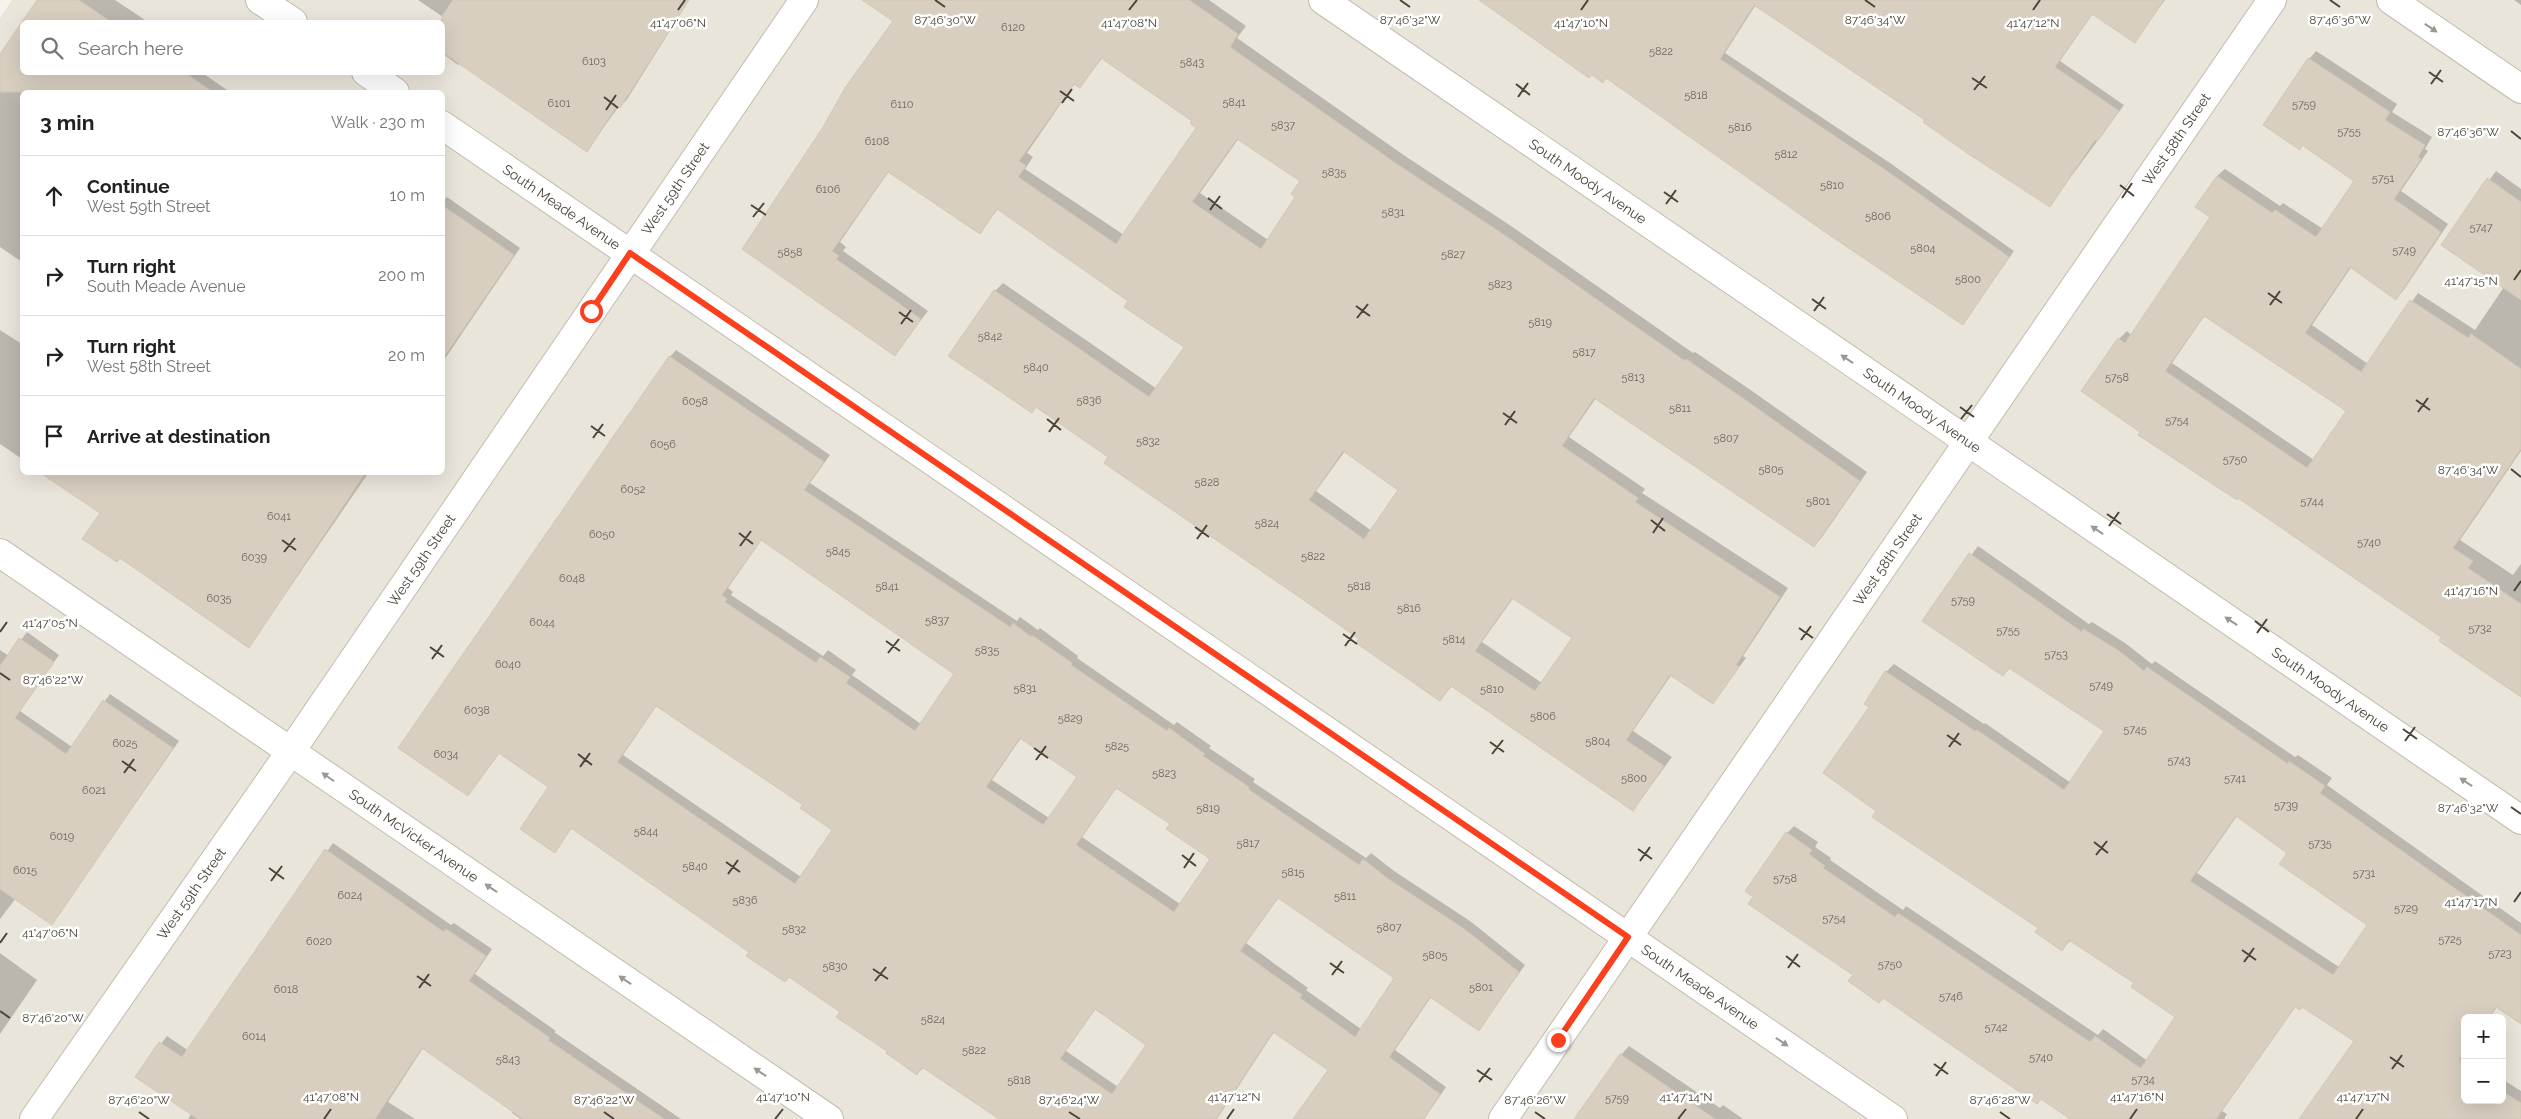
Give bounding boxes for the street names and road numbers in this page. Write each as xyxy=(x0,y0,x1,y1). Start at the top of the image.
street label: West 58th Street xyxy=(2139,90,2214,188)
street label: South Moody Avenue xyxy=(1526,136,1650,227)
street label: West 59th Street xyxy=(638,139,712,238)
street label: South Meade Avenue xyxy=(500,161,623,253)
street label: South Moody Avenue xyxy=(1860,364,1984,456)
street label: West 58th Street xyxy=(1850,510,1925,609)
street label: West 59th Street xyxy=(384,511,459,609)
street label: South Moody Avenue xyxy=(2269,644,2392,735)
street label: South McVicker Avenue xyxy=(346,786,482,885)
street label: West 59th Street xyxy=(154,844,229,942)
street label: South Meade Avenue xyxy=(1638,941,1762,1033)

